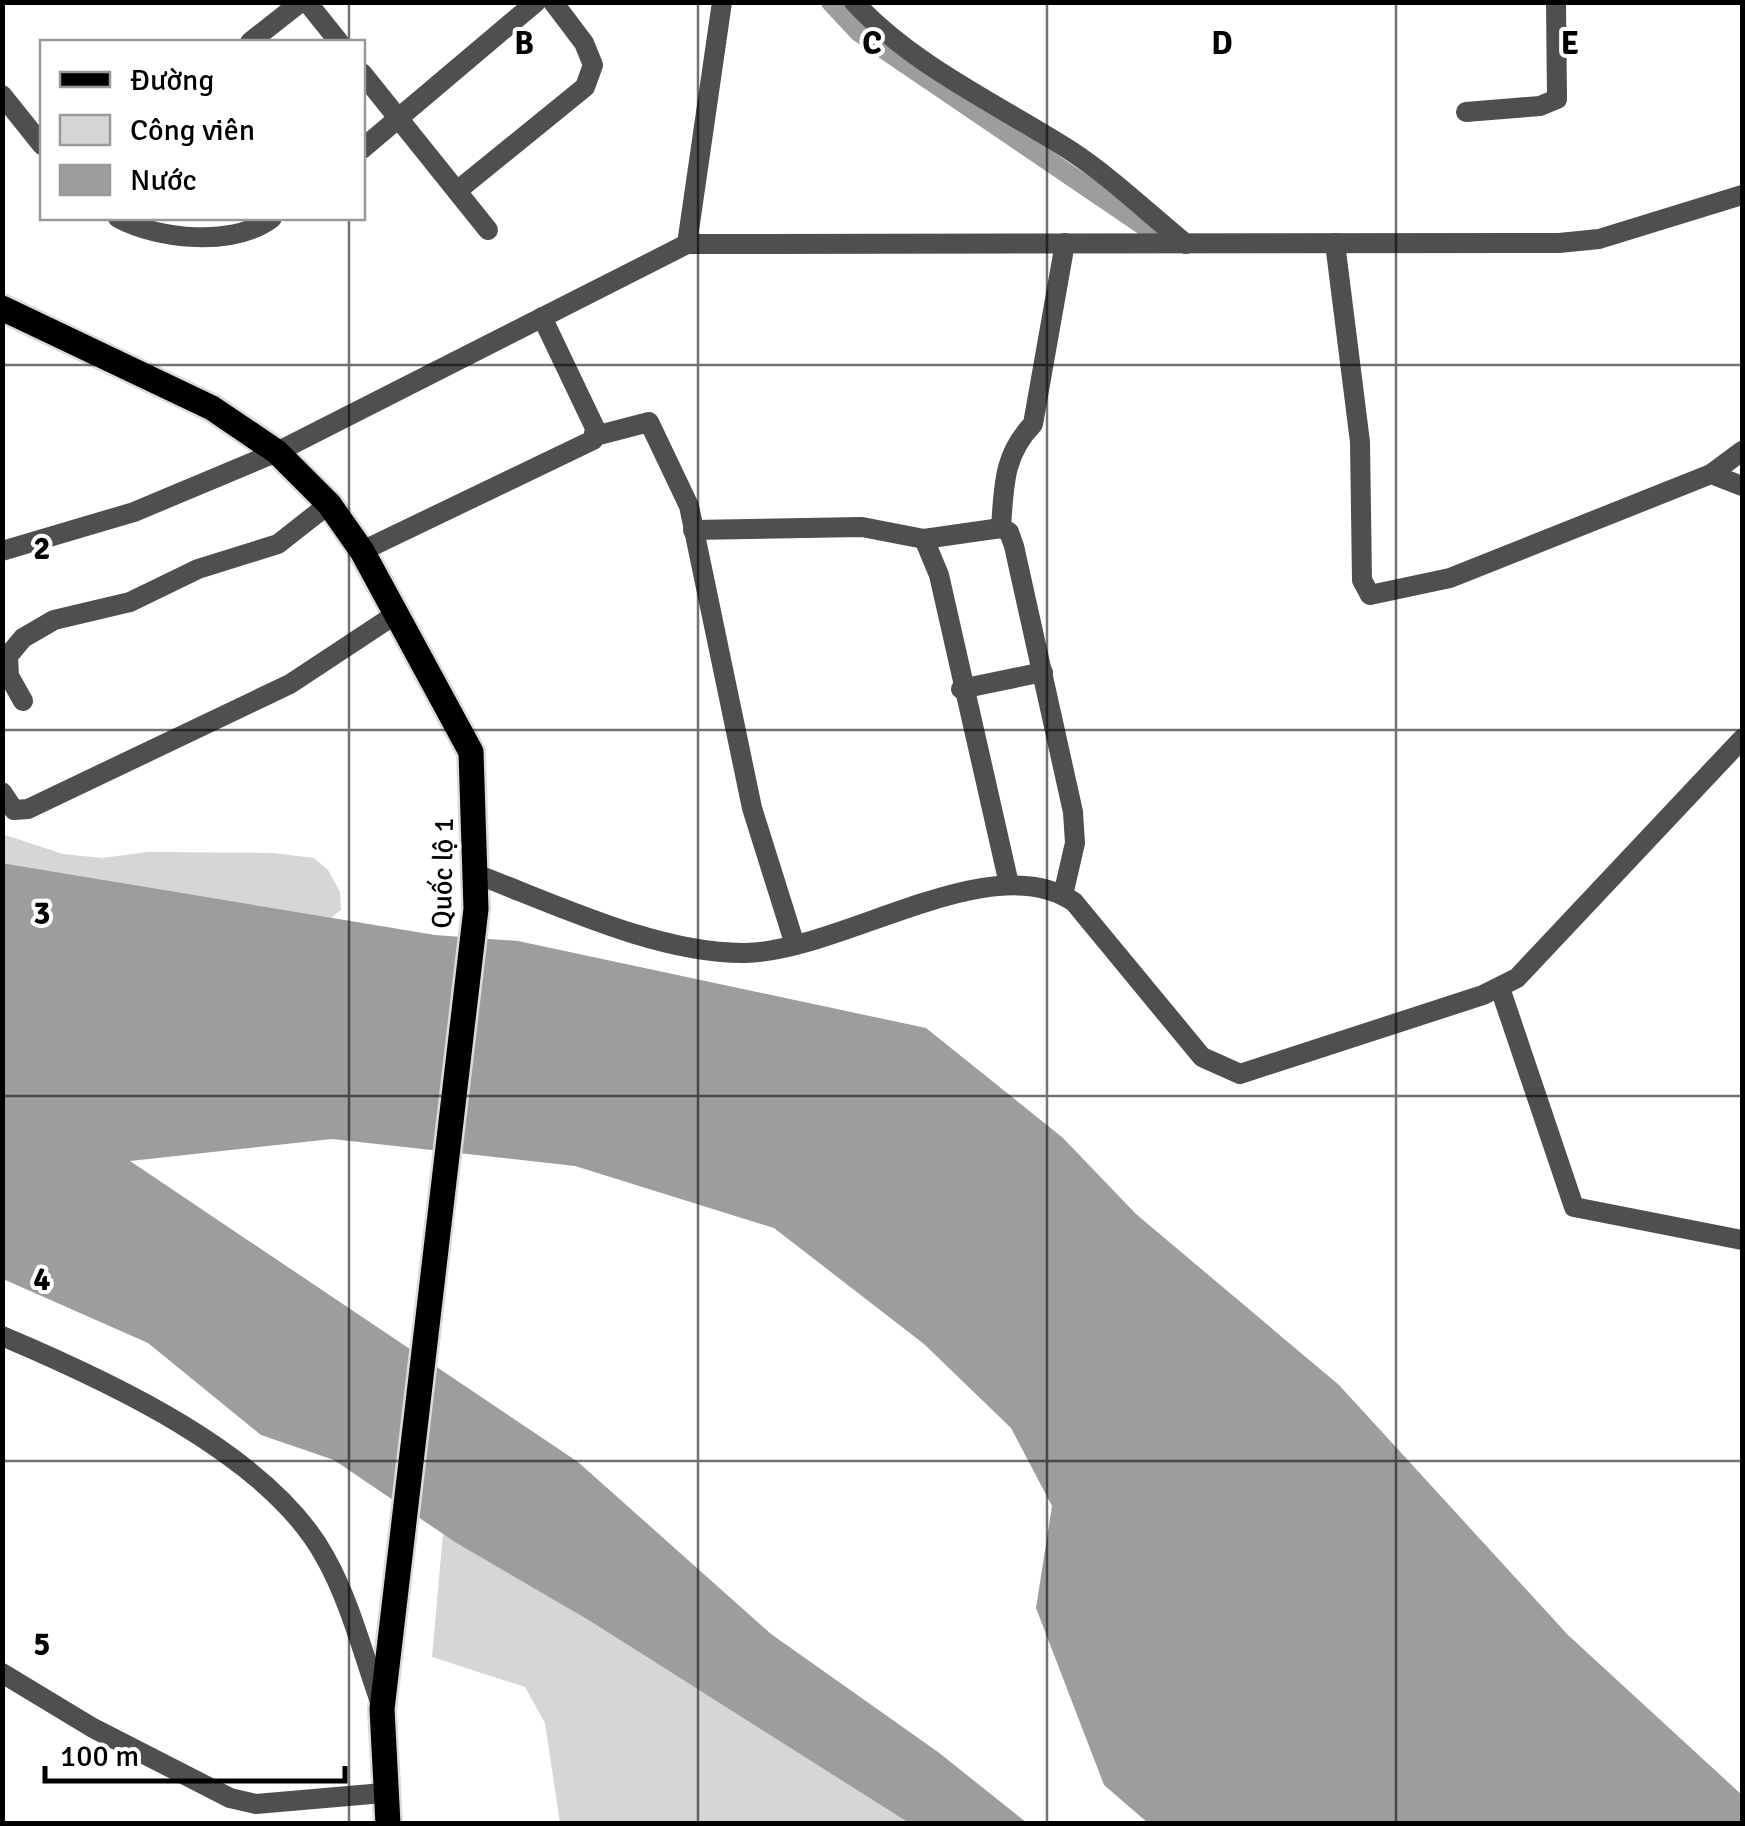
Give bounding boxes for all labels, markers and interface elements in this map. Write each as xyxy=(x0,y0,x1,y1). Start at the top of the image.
text: B xyxy=(514,24,534,63)
text: C xyxy=(862,24,882,63)
text: D xyxy=(1211,24,1233,63)
text: E xyxy=(1561,24,1579,63)
legend xyxy=(40,40,365,220)
text: Đường xyxy=(130,62,214,99)
text: Công viên xyxy=(130,112,255,149)
text: Nước xyxy=(130,162,197,199)
text: 2 xyxy=(33,529,51,568)
street label: Quốc lộ 1 xyxy=(425,817,461,929)
text: 3 xyxy=(33,894,51,933)
text: 4 xyxy=(33,1260,51,1299)
text: 5 xyxy=(33,1625,51,1664)
scale bar xyxy=(45,1721,345,1783)
text: 100 m xyxy=(60,1738,139,1775)

